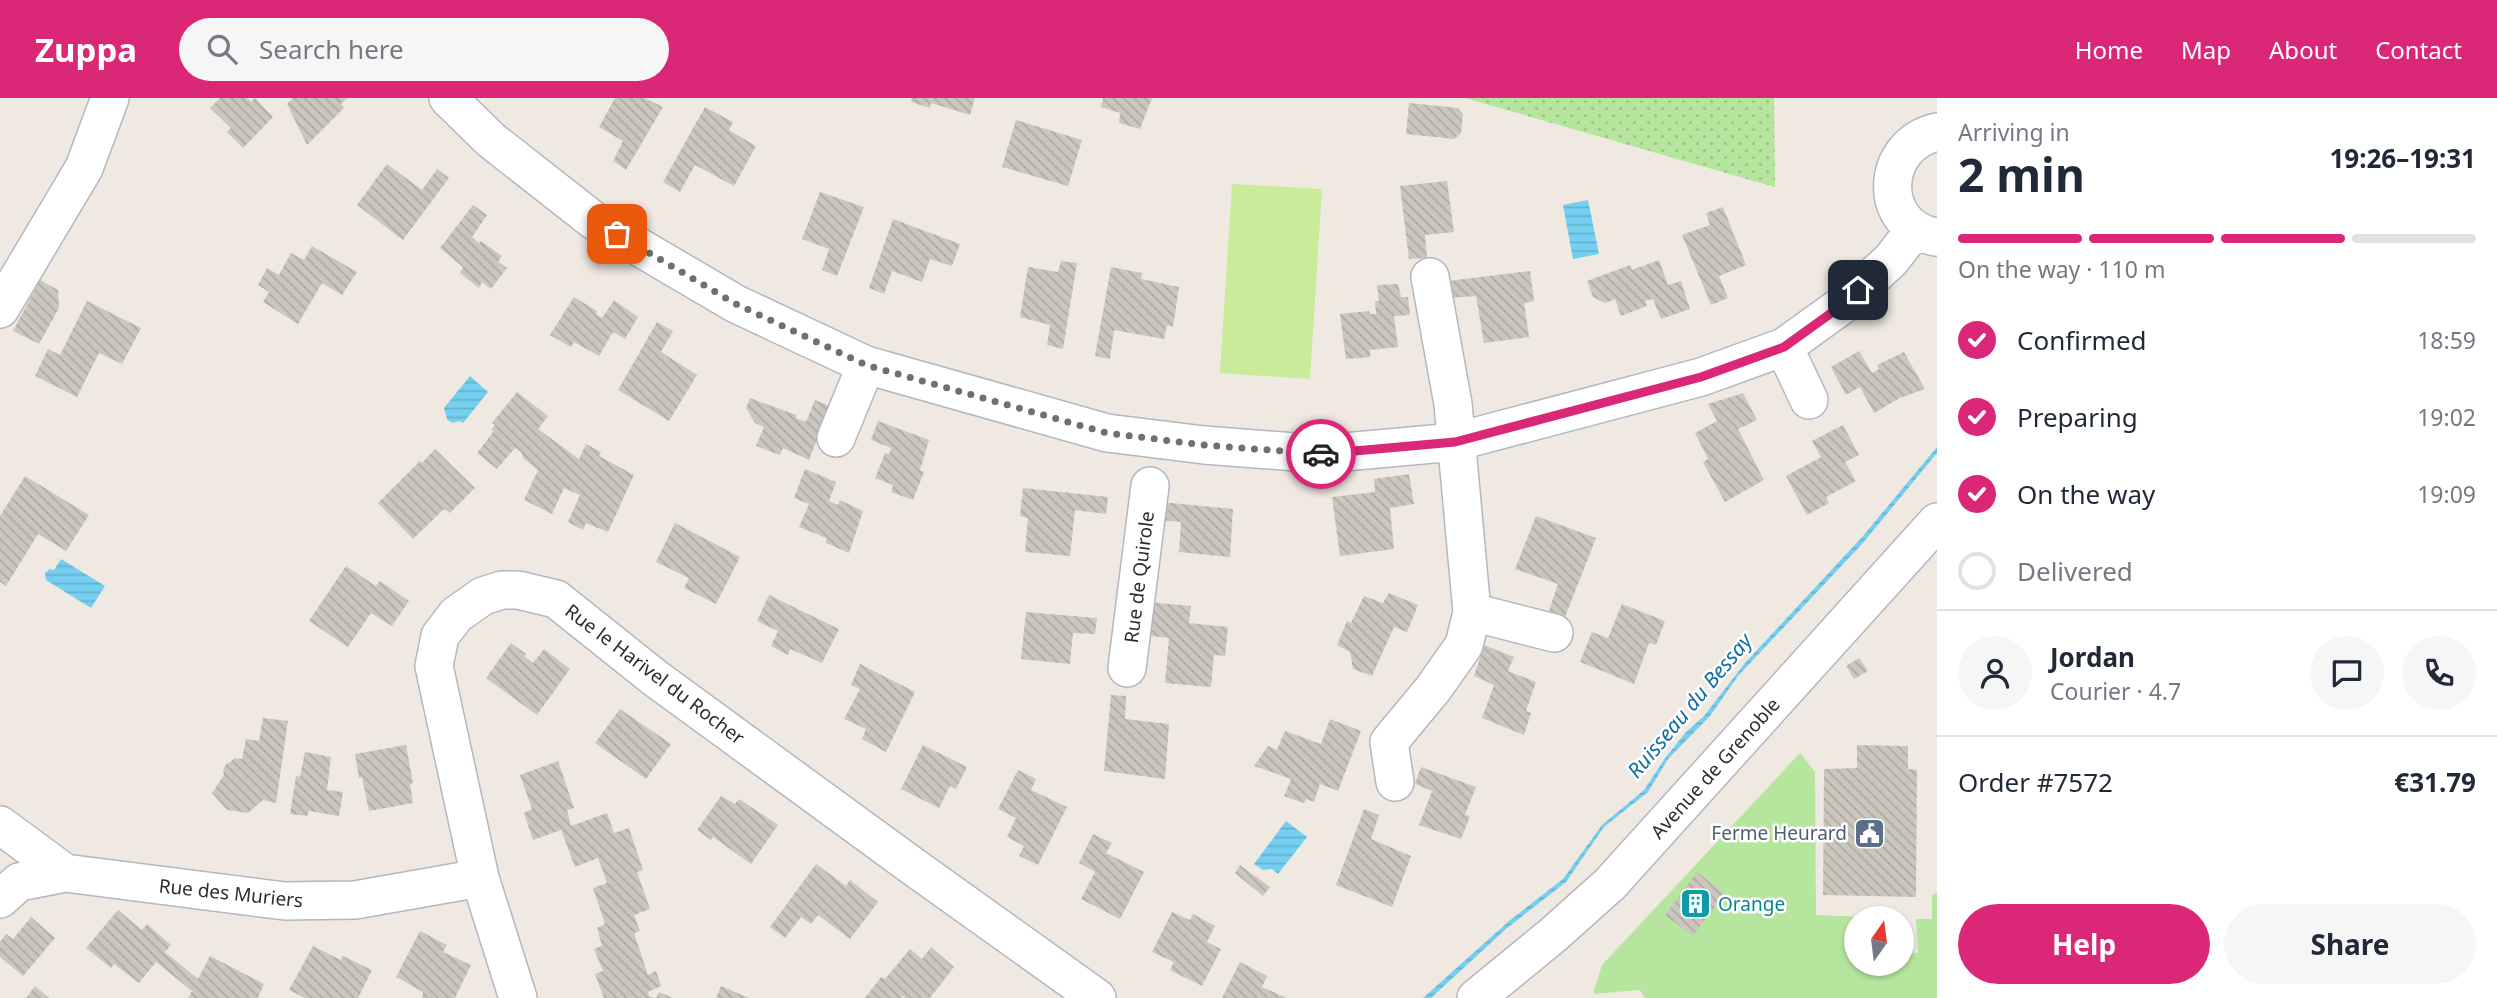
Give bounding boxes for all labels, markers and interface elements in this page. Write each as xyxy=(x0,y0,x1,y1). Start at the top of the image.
search box xyxy=(179,18,669,81)
text: Zuppa xyxy=(35,27,137,72)
icon: search xyxy=(203,30,241,68)
text: Search here xyxy=(259,31,404,67)
text: Home xyxy=(2075,33,2143,66)
text: Map xyxy=(2181,33,2231,66)
text: About xyxy=(2269,33,2337,66)
text: Contact xyxy=(2375,33,2462,66)
text: Arriving in xyxy=(1958,116,2070,148)
text: 19:26–19:31 xyxy=(2329,140,2476,176)
text: 2 min xyxy=(1958,143,2085,205)
pin xyxy=(587,204,647,264)
icon: bag xyxy=(598,215,636,253)
text: On the way · 110 m xyxy=(1958,253,2165,285)
pin xyxy=(1828,260,1888,320)
icon: home xyxy=(1839,271,1877,309)
icon: check xyxy=(1958,321,1996,359)
text: Confirmed xyxy=(2017,322,2147,358)
text: 18:59 xyxy=(2417,324,2476,356)
icon: check xyxy=(1958,398,1996,436)
text: Preparing xyxy=(2017,399,2138,435)
text: 19:02 xyxy=(2417,401,2476,433)
courier xyxy=(1286,419,1356,489)
icon: car xyxy=(1302,435,1340,473)
icon: check xyxy=(1958,475,1996,513)
text: On the way xyxy=(2017,476,2155,512)
text: 19:09 xyxy=(2417,478,2476,510)
street label: Rue de Quirole xyxy=(1118,510,1160,644)
text: Delivered xyxy=(2017,553,2133,589)
street label: Rue le Harivel du Rocher xyxy=(560,598,750,750)
water label: Ruisseau du Bessay xyxy=(1620,626,1759,783)
button: person xyxy=(1958,636,2032,710)
button: chat xyxy=(2310,636,2384,710)
button: phone xyxy=(2402,636,2476,710)
text: Jordan xyxy=(2050,639,2135,675)
text: Courier · 4.7 xyxy=(2050,675,2181,707)
street label: Avenue de Grenoble xyxy=(1645,692,1785,844)
text: Order #7572 xyxy=(1958,764,2113,800)
text: €31.79 xyxy=(2394,764,2476,800)
public building icon: Ferme Heurard xyxy=(1853,816,1887,850)
place label: Ferme Heurard xyxy=(1711,820,1847,846)
street label: Rue des Muriers xyxy=(158,872,304,914)
building icon: Orange xyxy=(1678,887,1712,921)
place label: Orange xyxy=(1718,891,1785,917)
button: Help xyxy=(1958,904,2210,984)
button: Share xyxy=(2224,904,2476,984)
north arrow xyxy=(1844,906,1914,976)
map controls xyxy=(1844,906,1914,976)

